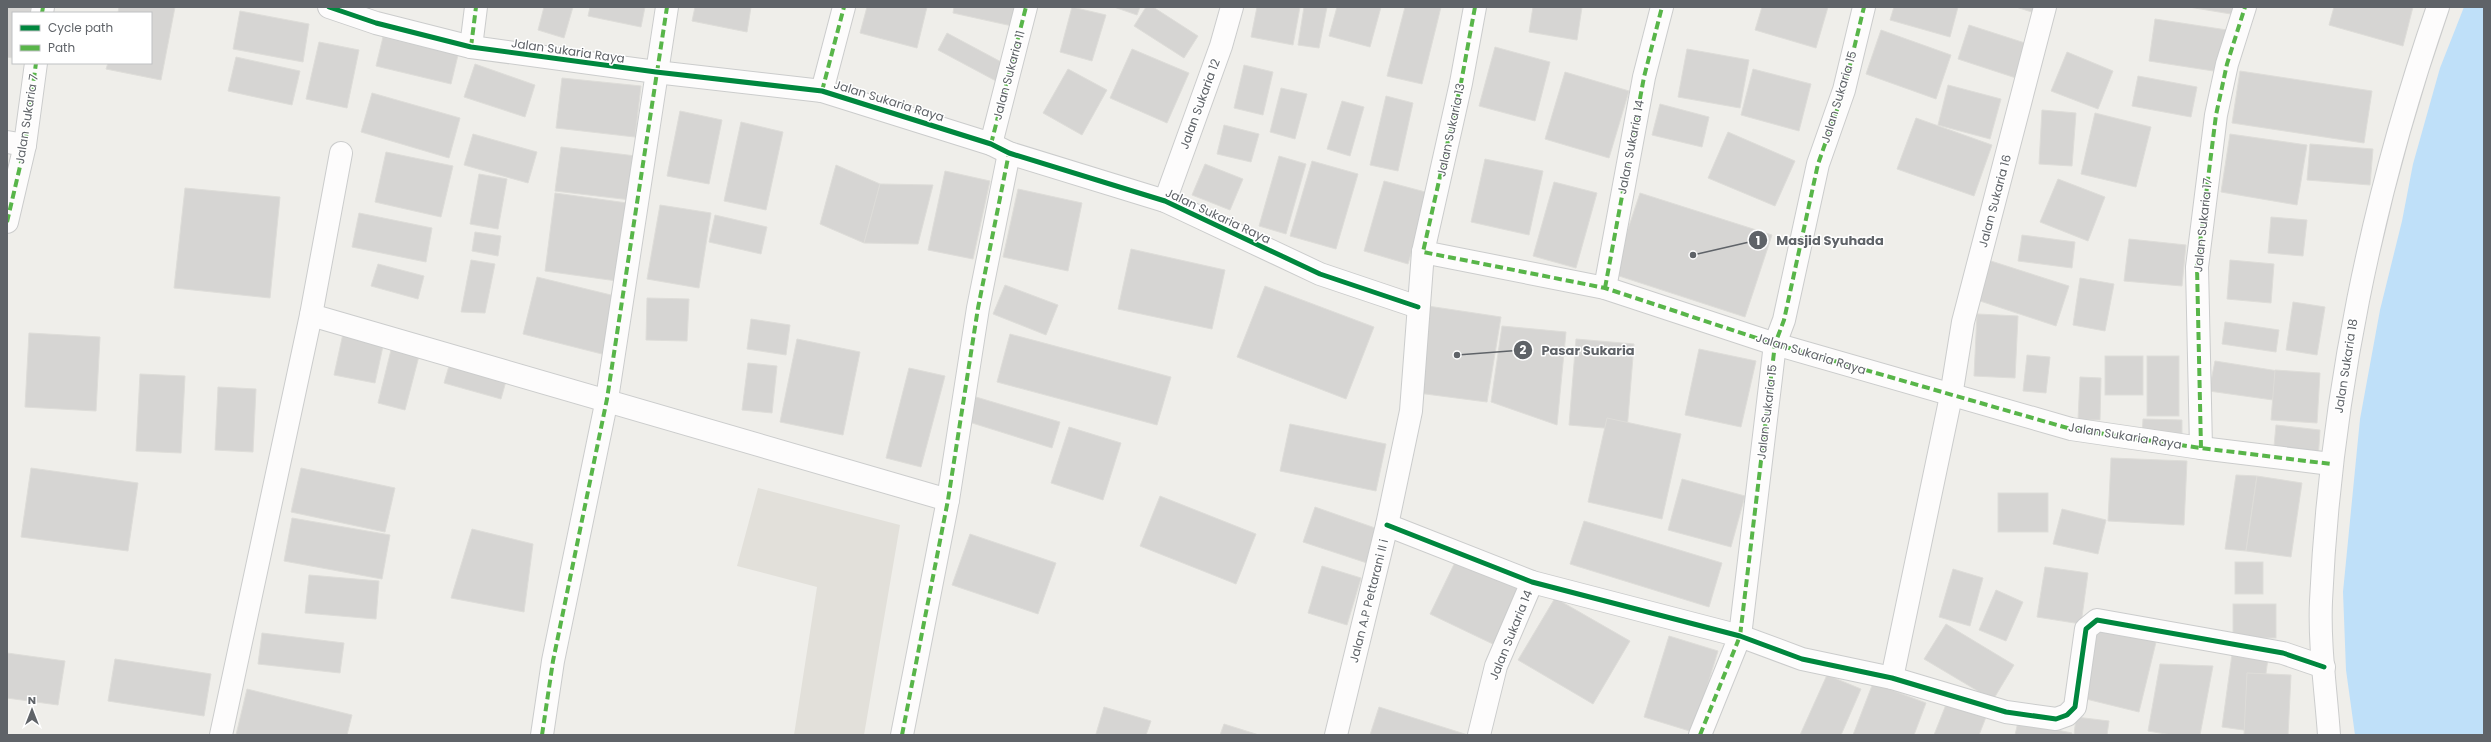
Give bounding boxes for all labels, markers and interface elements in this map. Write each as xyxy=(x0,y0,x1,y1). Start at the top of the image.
legend xyxy=(12,12,152,64)
text: Cycle path xyxy=(48,19,113,36)
street label: Jalan Sukaria 11 xyxy=(988,28,1029,121)
street label: Jalan Sukaria Raya xyxy=(510,34,626,67)
text: Path xyxy=(48,39,75,56)
street label: Jalan Sukaria 15 xyxy=(1816,49,1861,145)
street label: Jalan Sukaria 12 xyxy=(1175,56,1224,151)
street label: Jalan Sukaria 7 xyxy=(11,72,42,165)
street label: Jalan Sukaria Raya xyxy=(832,76,946,125)
street label: Jalan Sukaria 13 xyxy=(1432,82,1469,178)
street label: Jalan Sukaria 14 xyxy=(1613,98,1648,195)
street label: Jalan Sukaria 16 xyxy=(1974,152,2015,249)
street label: Jalan Sukaria 17 xyxy=(2189,177,2216,273)
street label: Jalan Sukaria Raya xyxy=(1163,184,1274,247)
callout: Masjid Syuhada xyxy=(1748,228,1892,253)
text: Masjid Syuhada xyxy=(1776,231,1884,250)
text: 1 xyxy=(1756,232,1760,249)
street label: Jalan Sukaria 18 xyxy=(2330,317,2361,414)
street label: Jalan Sukaria Raya xyxy=(1754,329,1868,378)
callout: Pasar Sukaria xyxy=(1513,338,1643,363)
text: 2 xyxy=(1520,341,1527,358)
text: Pasar Sukaria xyxy=(1541,341,1635,360)
street label: Jalan Sukaria 15 xyxy=(1752,363,1781,460)
street label: Jalan Sukaria Raya xyxy=(2067,418,2183,453)
street label: Jalan A.P Pettarani II i xyxy=(1345,537,1392,665)
street label: Jalan Sukaria 14 xyxy=(1485,587,1536,682)
north arrow xyxy=(12,690,52,730)
text: N xyxy=(28,692,36,708)

